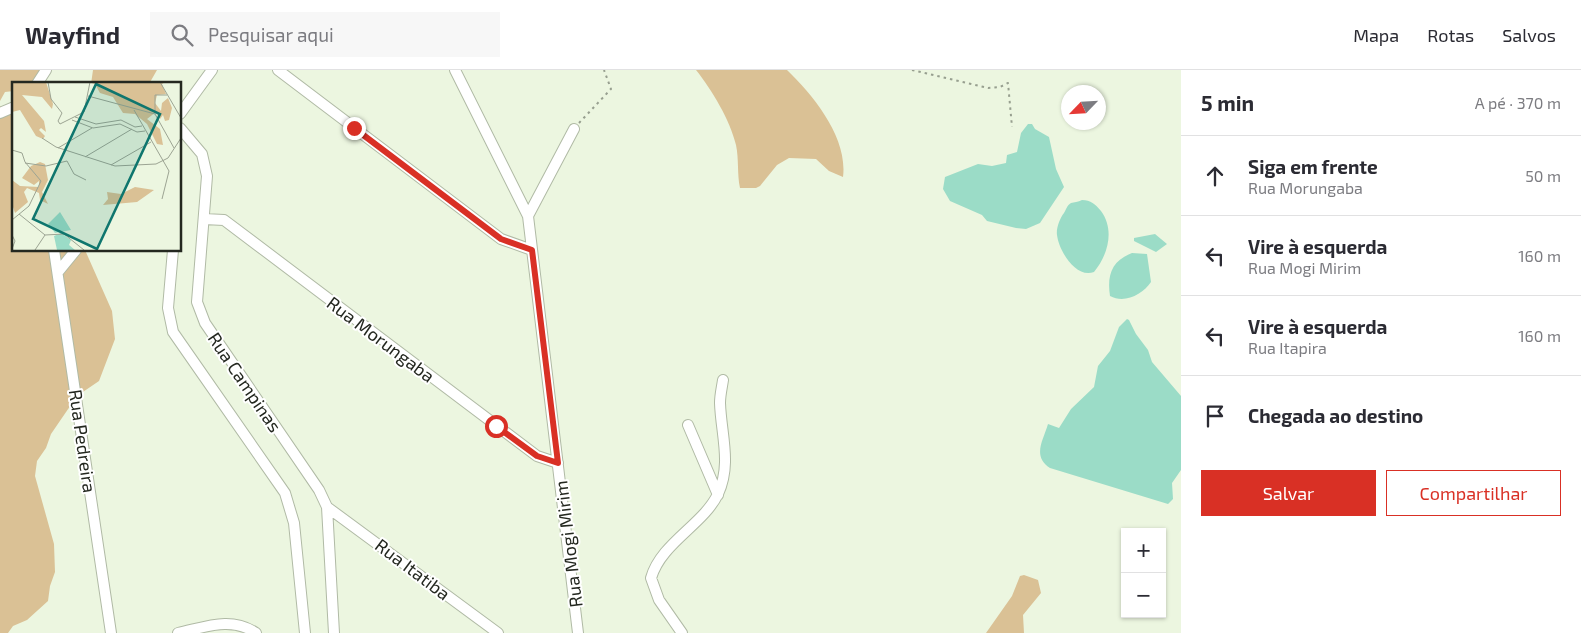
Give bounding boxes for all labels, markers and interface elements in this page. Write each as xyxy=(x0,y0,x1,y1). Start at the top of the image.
search box xyxy=(150,12,500,57)
text: Wayfind xyxy=(25,20,120,49)
icon: search xyxy=(168,21,196,49)
text: Pesquisar aqui xyxy=(208,23,334,46)
text: Mapa xyxy=(1353,24,1399,46)
text: Rotas xyxy=(1427,24,1474,46)
text: Salvos xyxy=(1502,24,1556,46)
inset map xyxy=(12,82,181,251)
north arrow xyxy=(1061,85,1106,130)
text: 5 min xyxy=(1201,90,1254,115)
text: A pé · 370 m xyxy=(1475,93,1561,112)
route end xyxy=(343,117,366,140)
text: Siga em frente xyxy=(1248,155,1378,178)
icon: ahead xyxy=(1201,162,1229,190)
text: 50 m xyxy=(1525,166,1561,185)
text: Rua Morungaba xyxy=(1248,178,1363,197)
text: Vire à esquerda xyxy=(1248,235,1387,258)
icon: left xyxy=(1201,242,1229,270)
text: 160 m xyxy=(1518,246,1561,265)
text: Rua Mogi Mirim xyxy=(1248,258,1361,277)
street label: Rua Morungaba xyxy=(323,291,439,387)
text: Vire à esquerda xyxy=(1248,315,1387,338)
icon: left xyxy=(1201,322,1229,350)
text: 160 m xyxy=(1518,326,1561,345)
street label: Rua Campinas xyxy=(204,328,286,436)
text: Rua Itapira xyxy=(1248,338,1327,357)
street label: Rua Pedreira xyxy=(65,388,101,494)
icon: arrive xyxy=(1201,402,1229,430)
text: Chegada ao destino xyxy=(1248,404,1423,427)
route start xyxy=(485,415,508,438)
button: Salvar xyxy=(1201,470,1376,516)
button: Compartilhar xyxy=(1386,470,1561,516)
street label: Rua Mogi Mirim xyxy=(549,479,587,609)
map controls xyxy=(1121,528,1166,618)
button: + xyxy=(1121,528,1166,573)
street label: Rua Itatiba xyxy=(371,534,455,604)
button: − xyxy=(1121,573,1166,618)

